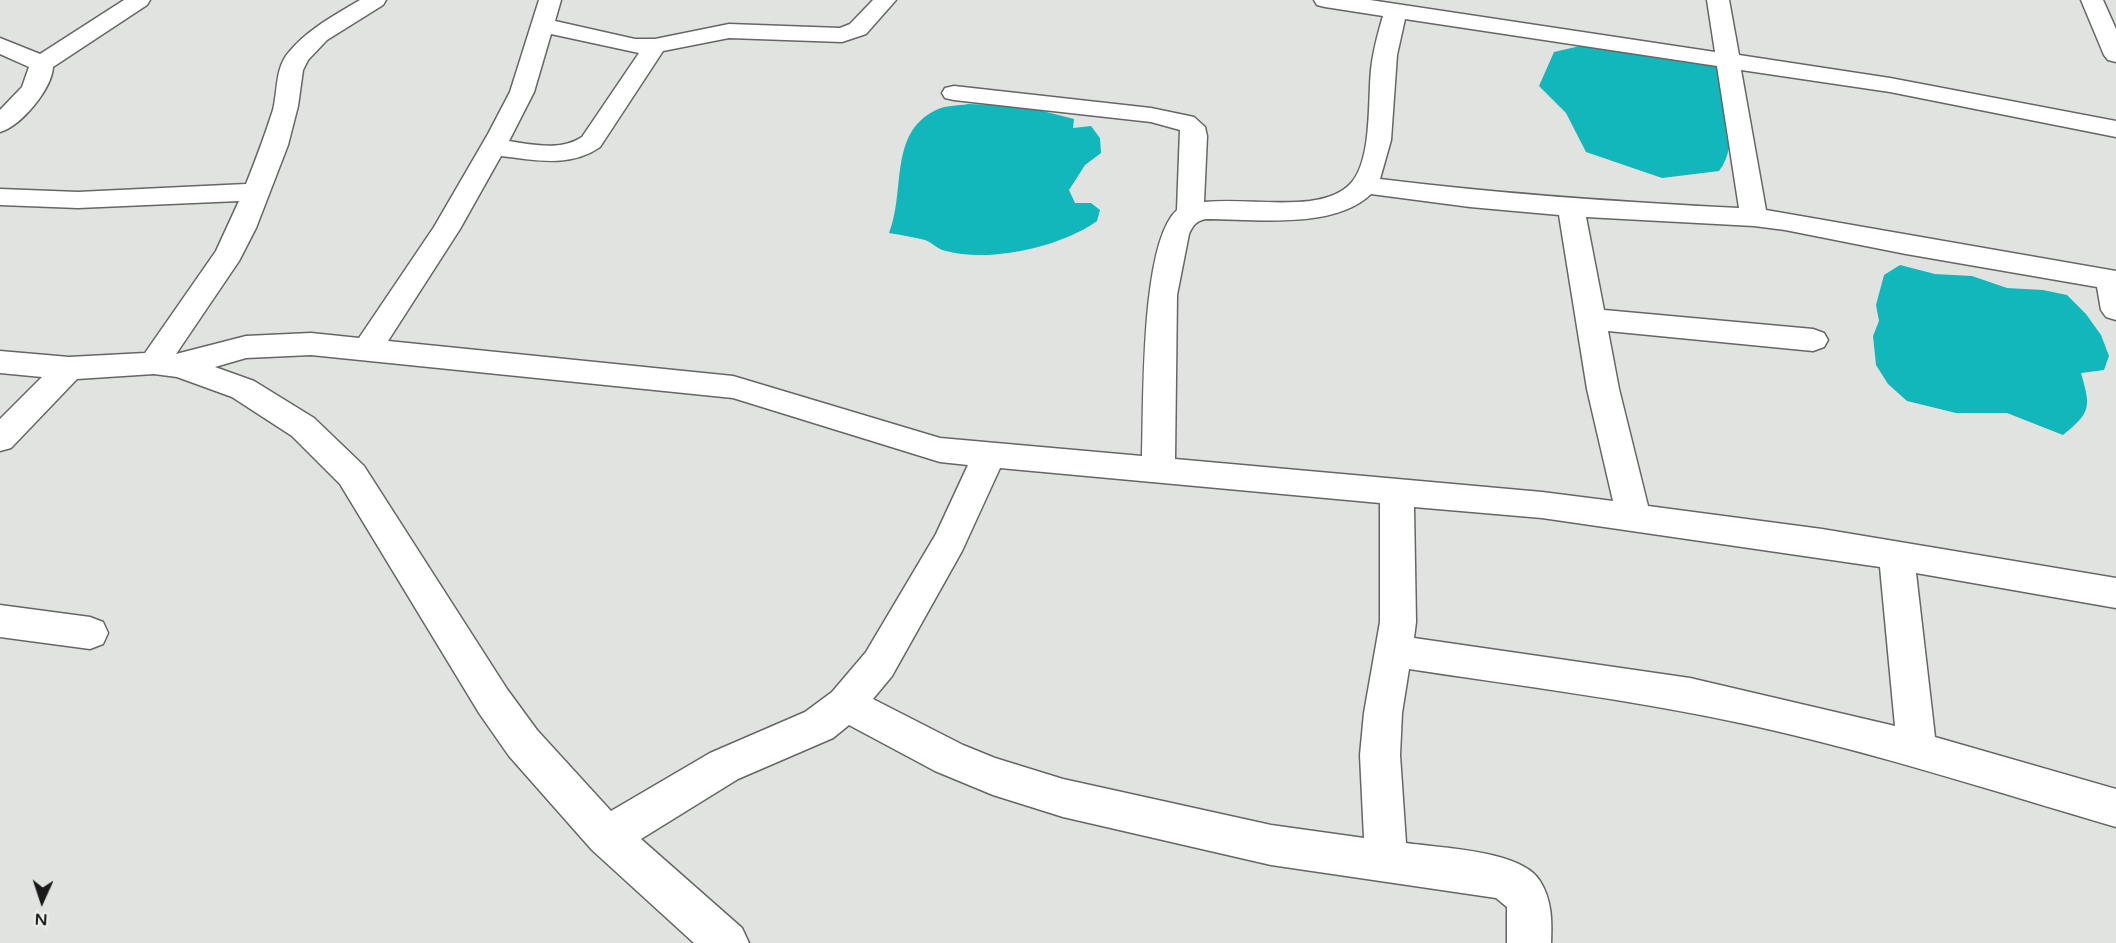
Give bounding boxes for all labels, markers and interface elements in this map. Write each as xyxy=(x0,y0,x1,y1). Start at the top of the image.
north arrow xyxy=(12,871,72,931)
text: N xyxy=(34,909,48,929)

